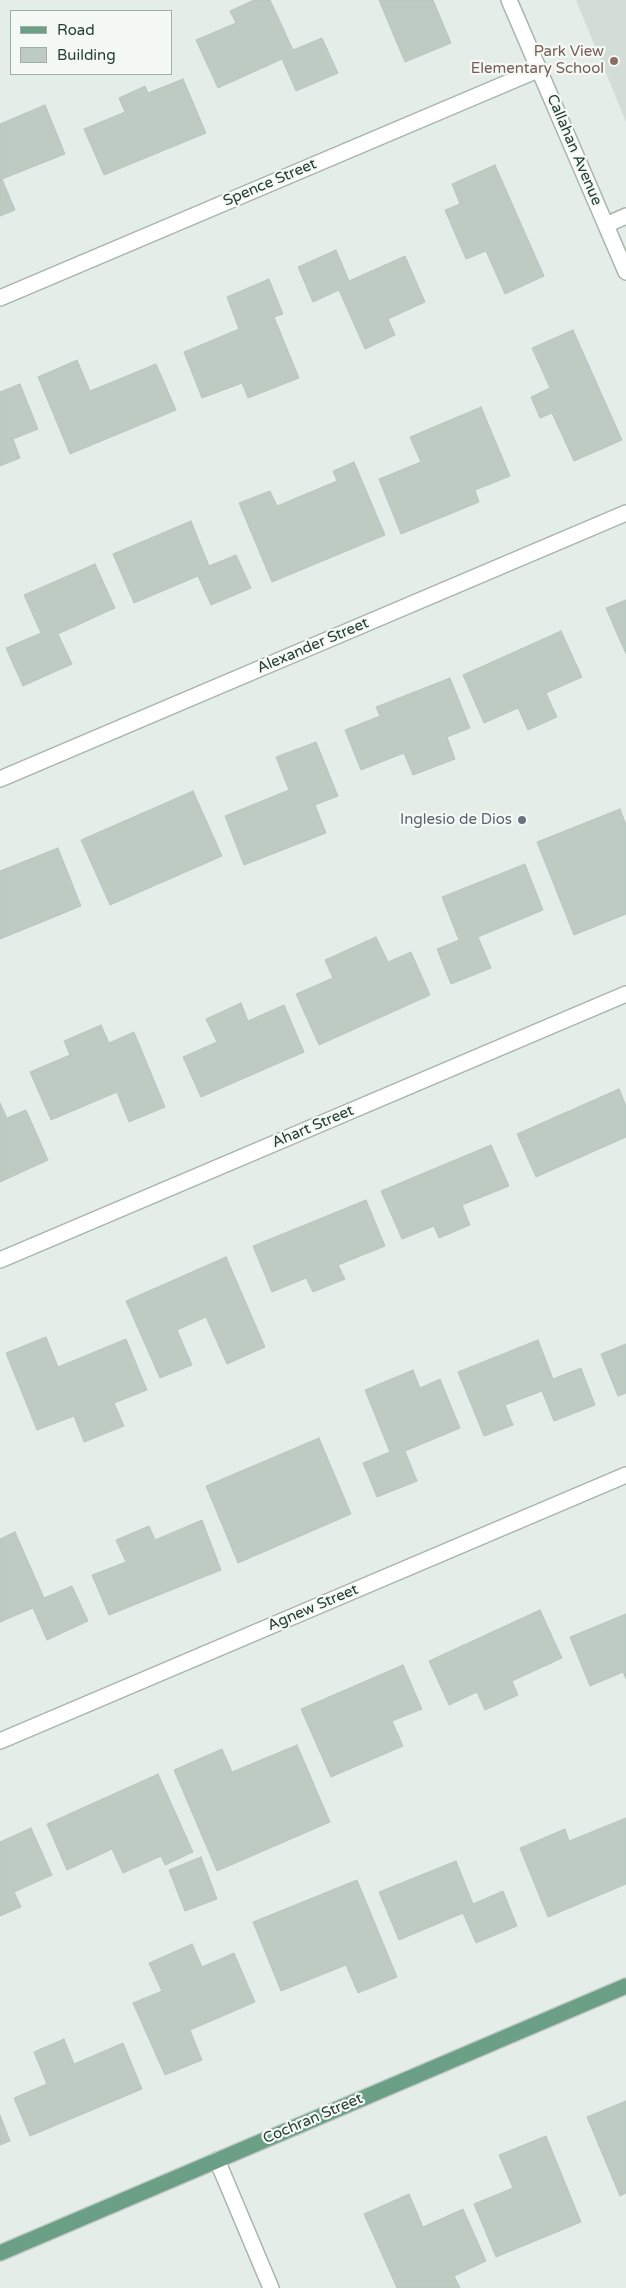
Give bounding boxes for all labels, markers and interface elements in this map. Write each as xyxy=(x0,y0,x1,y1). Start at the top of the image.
legend xyxy=(10,10,172,75)
text: Road xyxy=(57,21,95,39)
place label: Park View Elementary School xyxy=(471,43,604,78)
text: Building xyxy=(57,46,116,64)
marker: Park View Elementary School xyxy=(608,55,620,67)
street label: Callahan Avenue xyxy=(542,92,606,208)
street label: Spence Street xyxy=(221,155,319,211)
street label: Alexander Street xyxy=(255,614,371,678)
place label: Inglesio de Dios xyxy=(400,811,512,829)
marker: Inglesio de Dios xyxy=(516,814,528,826)
street label: Ahart Street xyxy=(269,1102,357,1152)
street label: Agnew Street xyxy=(265,1581,361,1635)
street label: Cochran Street xyxy=(260,2090,366,2148)

